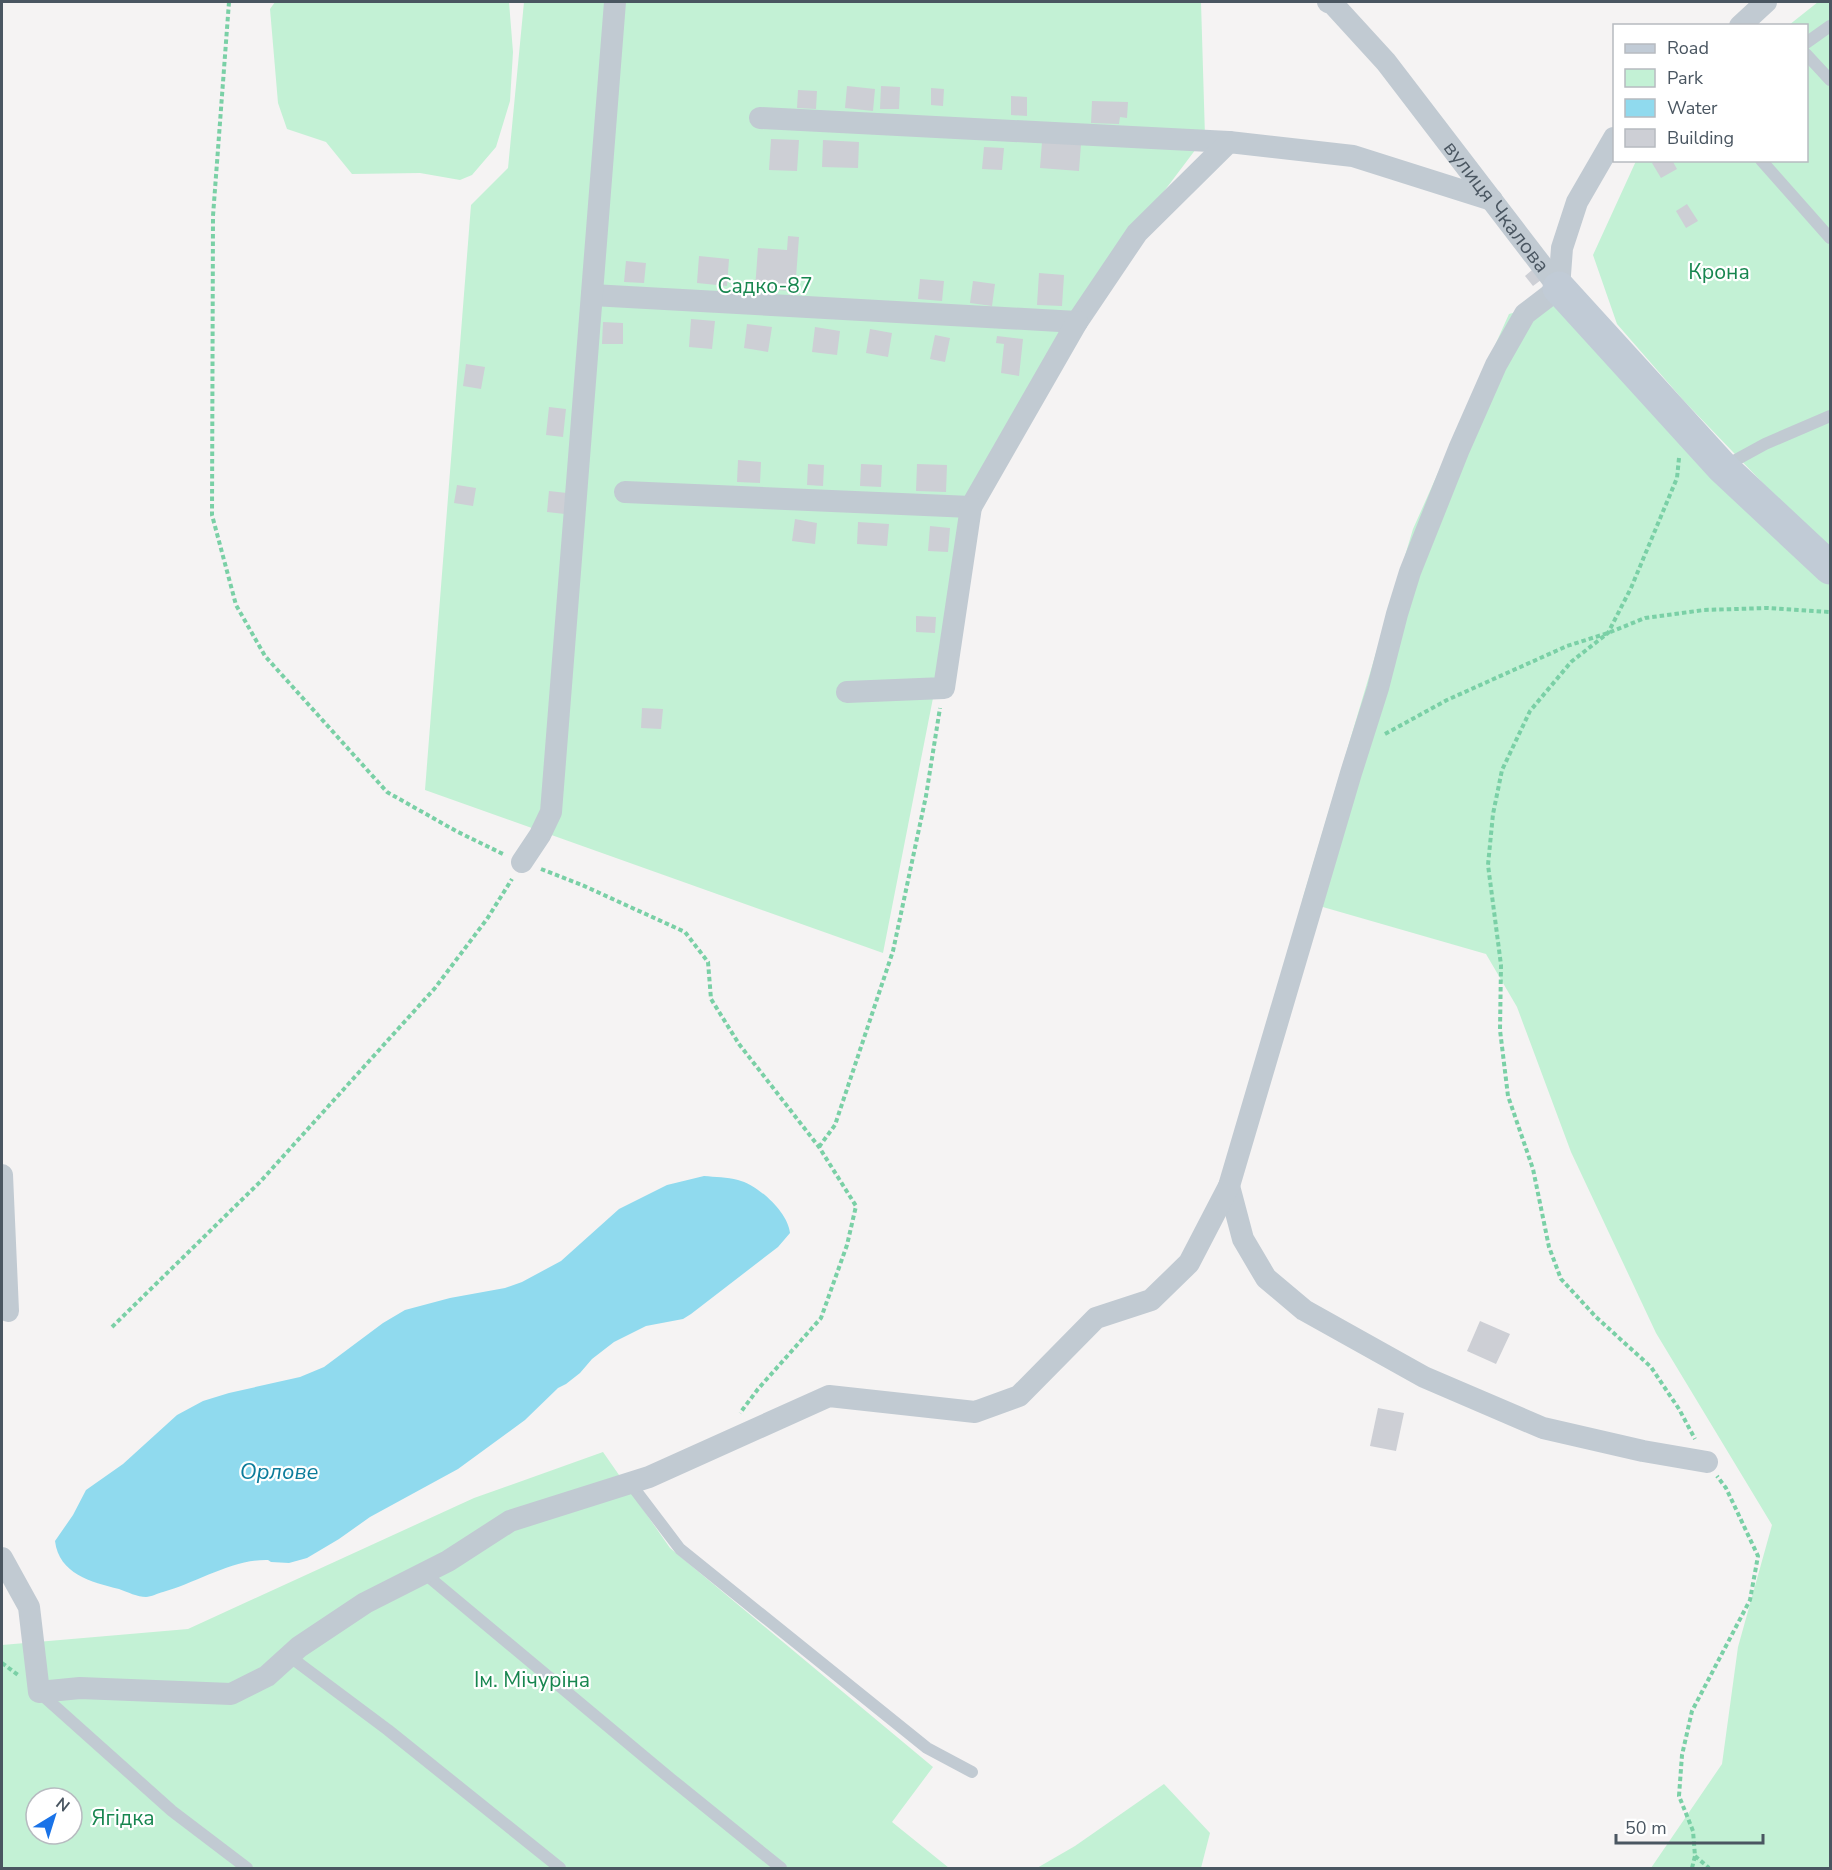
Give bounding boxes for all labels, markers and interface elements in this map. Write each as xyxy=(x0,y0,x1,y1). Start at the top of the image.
legend xyxy=(1613,24,1808,162)
text: Road xyxy=(1667,36,1709,60)
text: Park xyxy=(1667,66,1704,90)
text: Water xyxy=(1667,96,1718,120)
text: Building xyxy=(1667,126,1734,150)
street label: вулиця Чкалова xyxy=(1437,135,1556,278)
park label: Крона xyxy=(1688,258,1750,286)
park label: Садко-87 xyxy=(717,272,813,300)
water label: Орлове xyxy=(240,1457,318,1487)
park label: Ім. Мічуріна xyxy=(474,1666,590,1694)
north arrow xyxy=(24,1786,84,1846)
text: N xyxy=(51,1793,74,1817)
park label: Ягідка xyxy=(91,1804,155,1832)
scale bar xyxy=(1616,1807,1763,1845)
text: 50 m xyxy=(1625,1816,1667,1840)

